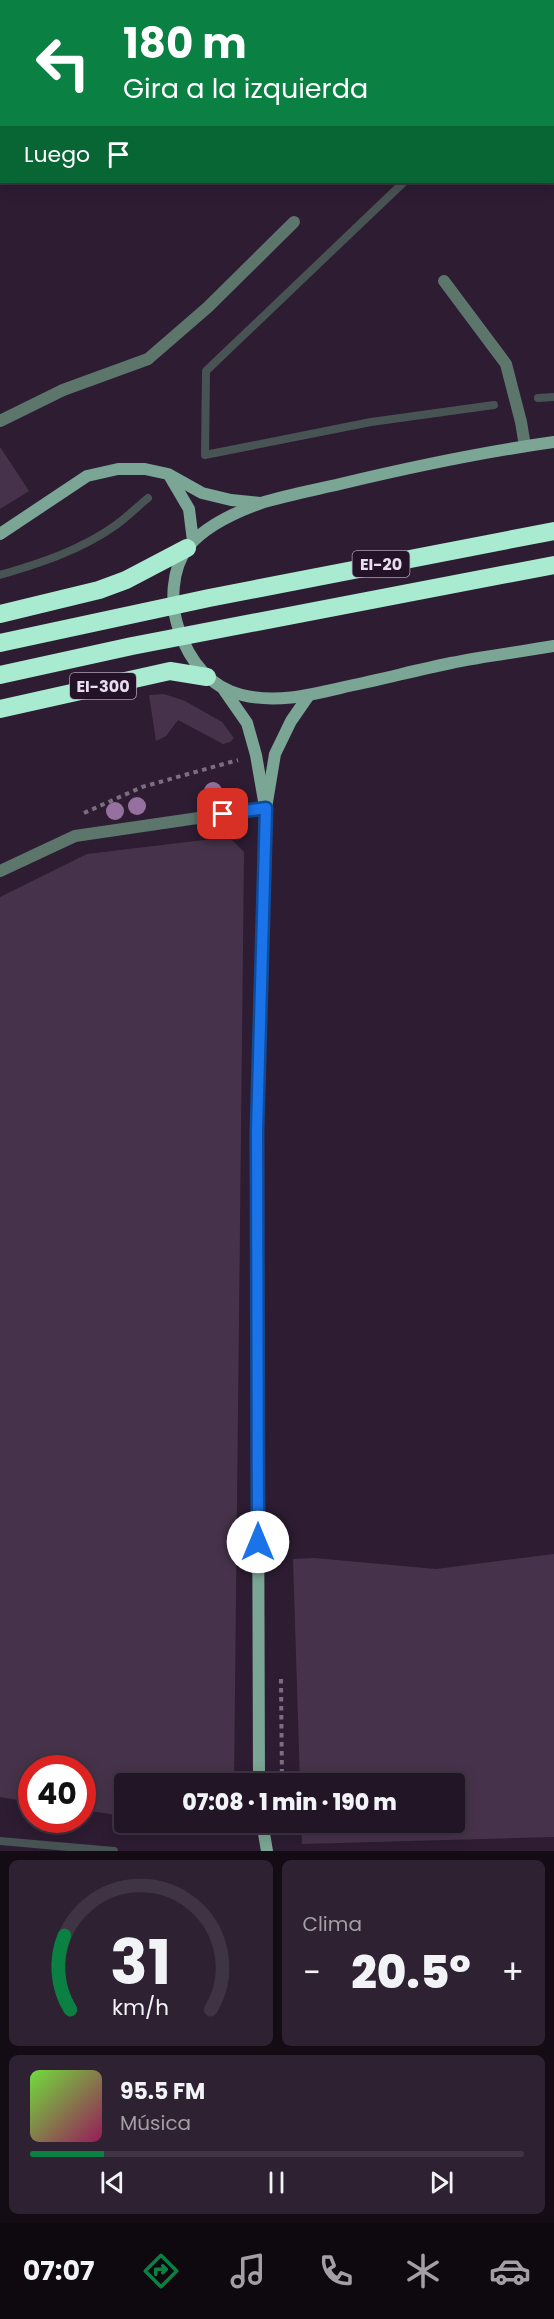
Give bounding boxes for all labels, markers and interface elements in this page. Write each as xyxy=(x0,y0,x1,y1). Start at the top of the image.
text: 180 m xyxy=(123,14,247,73)
icon: left xyxy=(24,24,102,102)
text: Gira a la izquierda xyxy=(123,70,368,107)
icon: arrive xyxy=(102,138,135,171)
text: Luego xyxy=(24,139,90,170)
road number: EI-20 xyxy=(352,551,410,577)
road number: EI-300 xyxy=(70,673,136,699)
pin xyxy=(197,788,248,839)
icon: arrive xyxy=(206,797,239,830)
position arrow xyxy=(226,1510,290,1574)
speed limit sign: 40 xyxy=(18,1755,96,1833)
text: 07:08 · 1 min · 190 m xyxy=(182,1787,397,1818)
text: Clima xyxy=(303,1910,362,1938)
text: 31 xyxy=(110,1918,171,2006)
text: 20.5° xyxy=(351,1941,471,2004)
text: − xyxy=(303,1949,321,1996)
text: + xyxy=(501,1949,524,1996)
text: km/h xyxy=(112,1992,169,2023)
text: 95.5 FM xyxy=(120,2076,205,2107)
text: Música xyxy=(120,2109,191,2137)
icon: previous xyxy=(96,2166,129,2199)
icon: pause xyxy=(260,2166,293,2199)
icon: next xyxy=(425,2166,458,2199)
icon: directions xyxy=(140,2250,182,2292)
icon: music xyxy=(227,2250,269,2292)
icon: phone xyxy=(315,2250,357,2292)
icon: climate xyxy=(402,2250,444,2292)
icon: car xyxy=(489,2250,531,2292)
text: 07:07 xyxy=(23,2252,94,2289)

